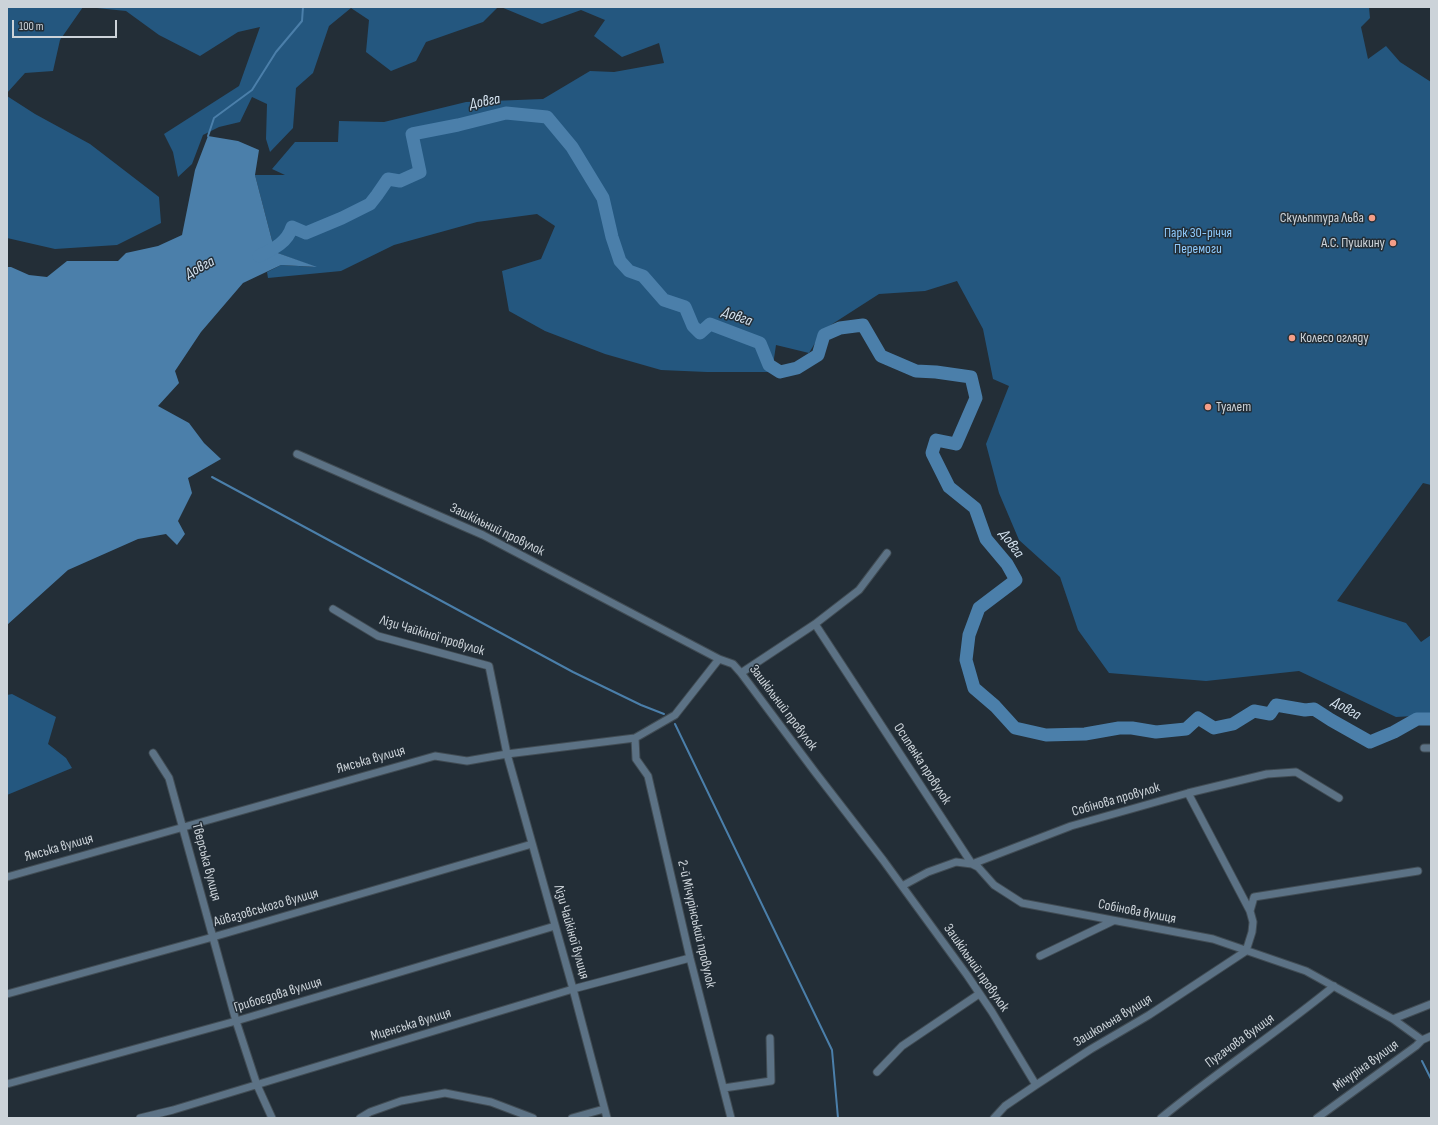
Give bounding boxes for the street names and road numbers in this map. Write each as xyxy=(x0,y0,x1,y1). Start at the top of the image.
street label: Зашкільний провулок xyxy=(447,500,547,560)
street label: Лізи Чайкіної провулок xyxy=(377,612,487,660)
street label: Зашкільний провулок xyxy=(745,662,821,754)
street label: Осипенка провулок xyxy=(890,720,954,808)
street label: Ямська вулиця xyxy=(335,742,407,778)
street label: Собінова провулок xyxy=(1070,779,1162,821)
street label: Тверська вулиця xyxy=(188,821,224,903)
street label: Ямська вулиця xyxy=(23,830,95,866)
street label: 2-й Мічурінський провулок xyxy=(673,859,719,989)
street label: Лізи Чайкіної вулиця xyxy=(550,883,592,981)
street label: Айвазовського вулиця xyxy=(212,885,320,931)
street label: Собінова вулиця xyxy=(1096,896,1178,928)
street label: Зашкільний провулок xyxy=(940,921,1012,1015)
street label: Грибоєдова вулиця xyxy=(232,974,324,1016)
street label: Зашкольна вулиця xyxy=(1071,991,1155,1051)
street label: Мценська вулиця xyxy=(369,1005,453,1045)
street label: Пугачова вулиця xyxy=(1202,1010,1278,1072)
street label: Мічуріна вулиця xyxy=(1330,1037,1402,1095)

